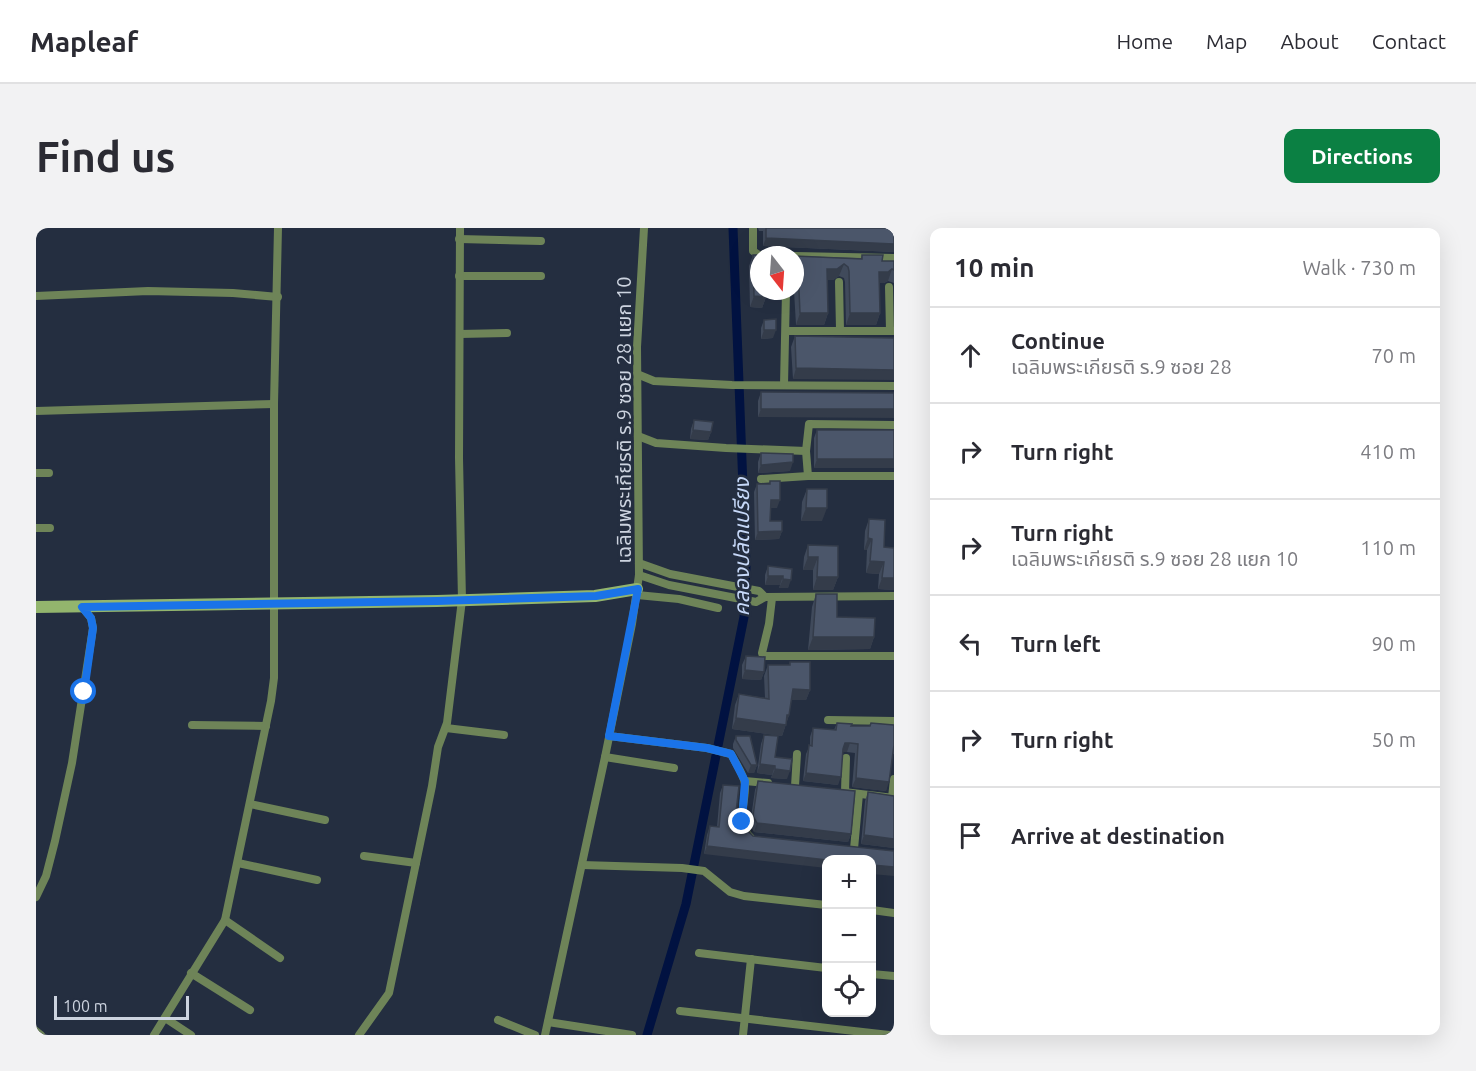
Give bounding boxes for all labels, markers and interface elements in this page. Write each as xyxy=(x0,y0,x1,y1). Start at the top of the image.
text: Mapleaf xyxy=(30,26,138,57)
text: Home xyxy=(1116,29,1173,53)
text: Map xyxy=(1206,29,1247,53)
text: About xyxy=(1280,29,1339,53)
text: Contact xyxy=(1372,29,1446,53)
button: Directions xyxy=(1284,129,1440,183)
text: Find us xyxy=(36,133,175,180)
north arrow xyxy=(750,246,804,300)
text: 10 min xyxy=(954,253,1034,282)
text: Walk · 730 m xyxy=(1303,256,1416,279)
street label: เฉลิมพระเกียรติ ร.9 ซอย 28 แยก 10 xyxy=(612,276,635,564)
text: Continue xyxy=(1011,328,1105,353)
icon: ahead xyxy=(954,339,987,372)
text: 70 m xyxy=(1372,344,1416,367)
text: เฉลิมพระเกียรติ ร.9 ซอย 28 xyxy=(1011,355,1232,378)
icon: right xyxy=(954,435,987,468)
text: Turn right xyxy=(1011,439,1113,464)
text: 410 m xyxy=(1360,440,1416,463)
water label: คลองปลัดเปรียง xyxy=(729,476,753,616)
text: Turn right xyxy=(1011,520,1113,545)
icon: right xyxy=(954,531,987,564)
text: 110 m xyxy=(1360,536,1416,559)
text: เฉลิมพระเกียรติ ร.9 ซอย 28 แยก 10 xyxy=(1011,547,1298,570)
icon: left xyxy=(954,627,987,660)
text: Turn left xyxy=(1011,631,1101,656)
text: 90 m xyxy=(1372,632,1416,655)
route start xyxy=(70,678,96,704)
icon: right xyxy=(954,723,987,756)
text: Turn right xyxy=(1011,727,1113,752)
text: 50 m xyxy=(1372,728,1416,751)
route end xyxy=(728,808,754,834)
icon: arrive xyxy=(954,819,987,852)
text: Arrive at destination xyxy=(1011,823,1225,848)
map controls xyxy=(822,855,876,1017)
button: + xyxy=(822,855,876,909)
button: − xyxy=(822,909,876,963)
button: locate xyxy=(822,963,876,1017)
scale bar xyxy=(54,993,189,1020)
text: 100 m xyxy=(63,997,108,1015)

